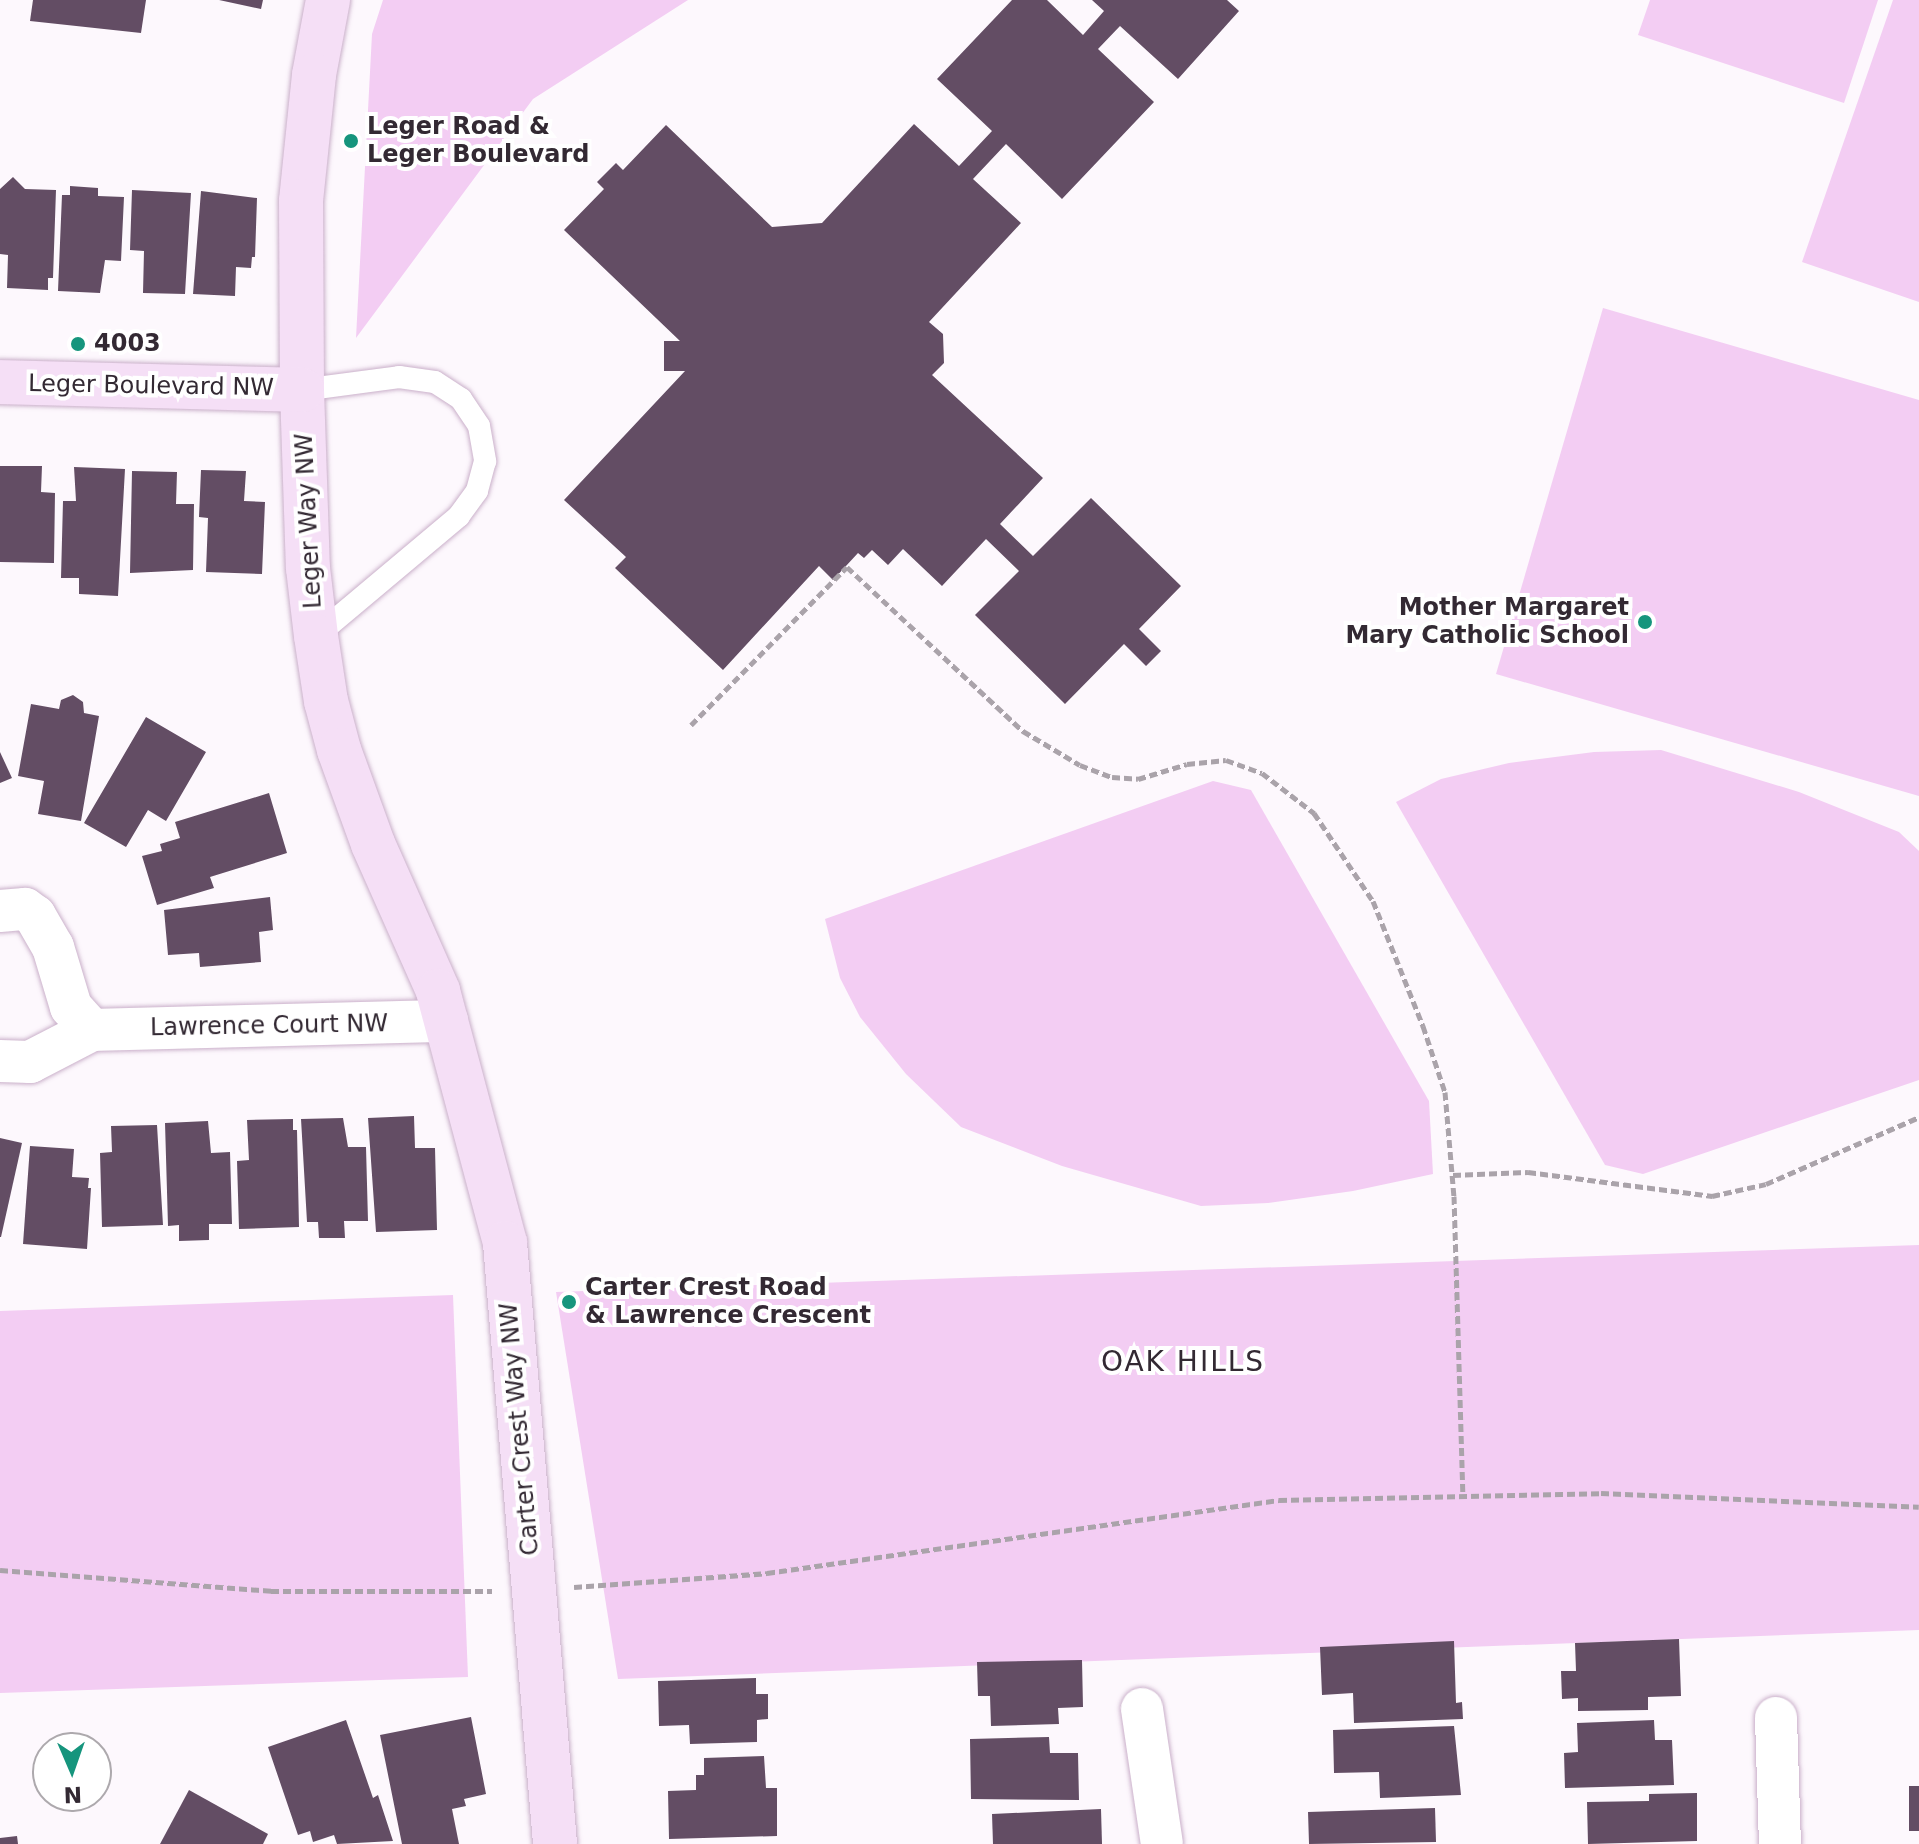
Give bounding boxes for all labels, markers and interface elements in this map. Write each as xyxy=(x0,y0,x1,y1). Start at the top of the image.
place label: Leger Road & Leger Boulevard xyxy=(367,113,589,169)
marker: Leger Road & Leger Boulevard xyxy=(342,132,360,150)
place label: 4003 xyxy=(94,330,161,358)
marker: 4003 xyxy=(69,335,87,353)
street label: Leger Boulevard NW xyxy=(28,369,274,403)
street label: Leger Way NW xyxy=(290,433,328,609)
place label: Mother Margaret Mary Catholic School xyxy=(1345,594,1629,650)
marker: Mother Margaret Mary Catholic School xyxy=(1636,613,1654,631)
street label: Lawrence Court NW xyxy=(150,1010,388,1042)
place label: Carter Crest Road & Lawrence Crescent xyxy=(585,1274,871,1330)
marker: Carter Crest Road & Lawrence Crescent xyxy=(560,1293,578,1311)
street label: Carter Crest Way NW xyxy=(495,1301,545,1557)
district label: OAK HILLS xyxy=(1101,1345,1265,1379)
north arrow xyxy=(32,1732,112,1812)
text: N xyxy=(63,1782,82,1807)

